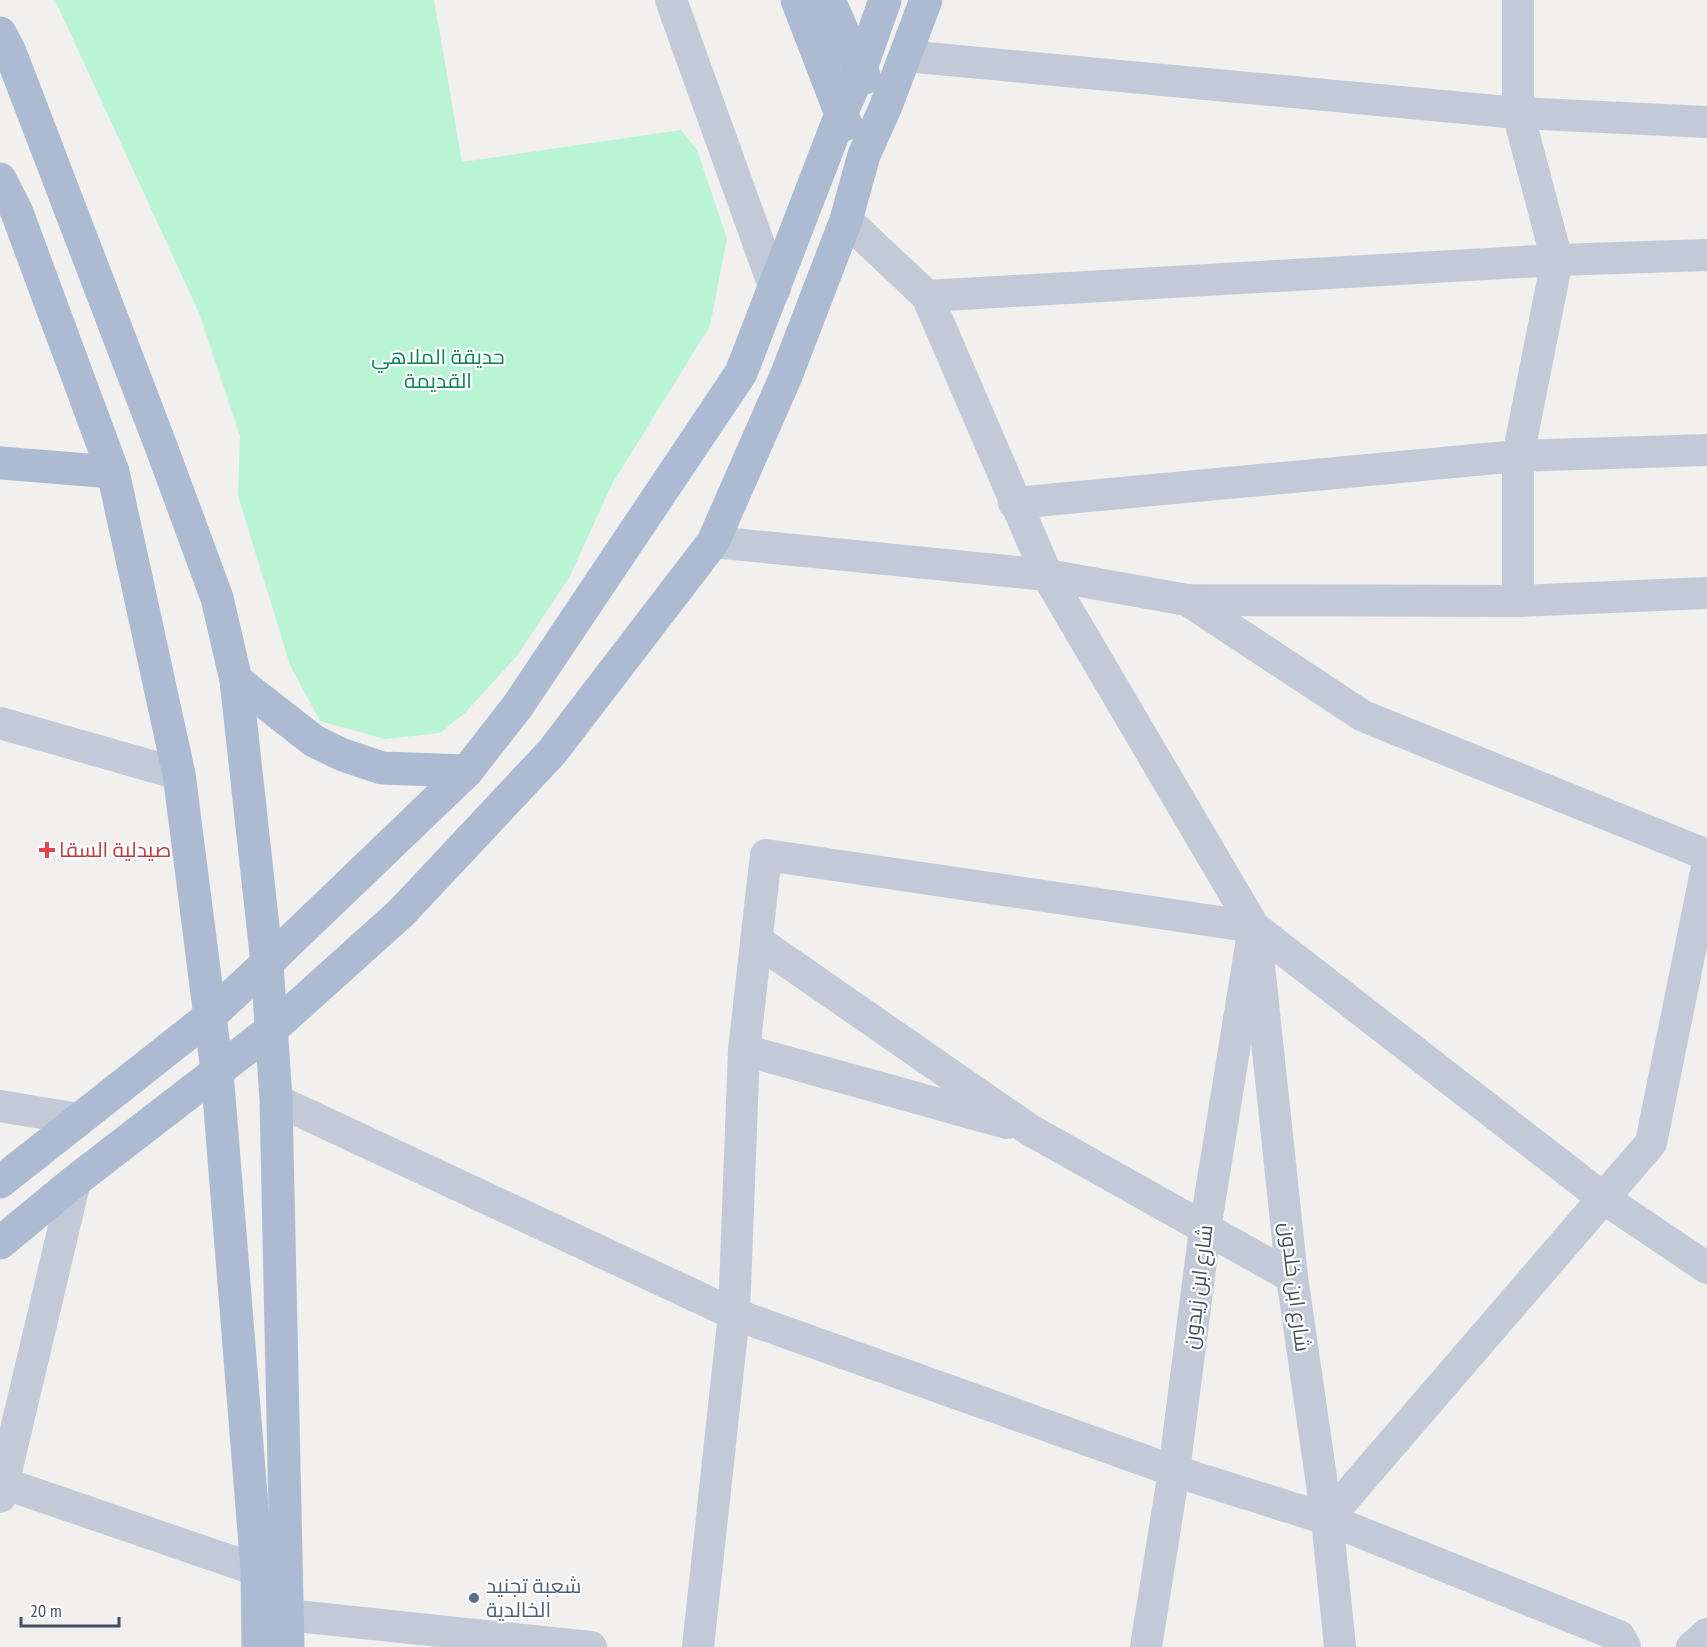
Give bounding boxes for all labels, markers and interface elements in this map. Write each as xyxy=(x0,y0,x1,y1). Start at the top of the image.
park label: حديقة الملاهي القديمة xyxy=(371,343,505,394)
place label: صيدلية السقا xyxy=(59,836,171,863)
marker: صيدلية السقا xyxy=(40,843,54,857)
street label: شارع ابن خلدون xyxy=(1273,1221,1317,1353)
street label: شارع ابن زيدون xyxy=(1176,1223,1220,1351)
place label: شعبة تجنيد الخالدية xyxy=(486,1572,581,1623)
scale bar xyxy=(21,1590,118,1628)
marker: شعبة تجنيد الخالدية xyxy=(467,1591,481,1605)
text: 20 m xyxy=(30,1599,62,1622)

